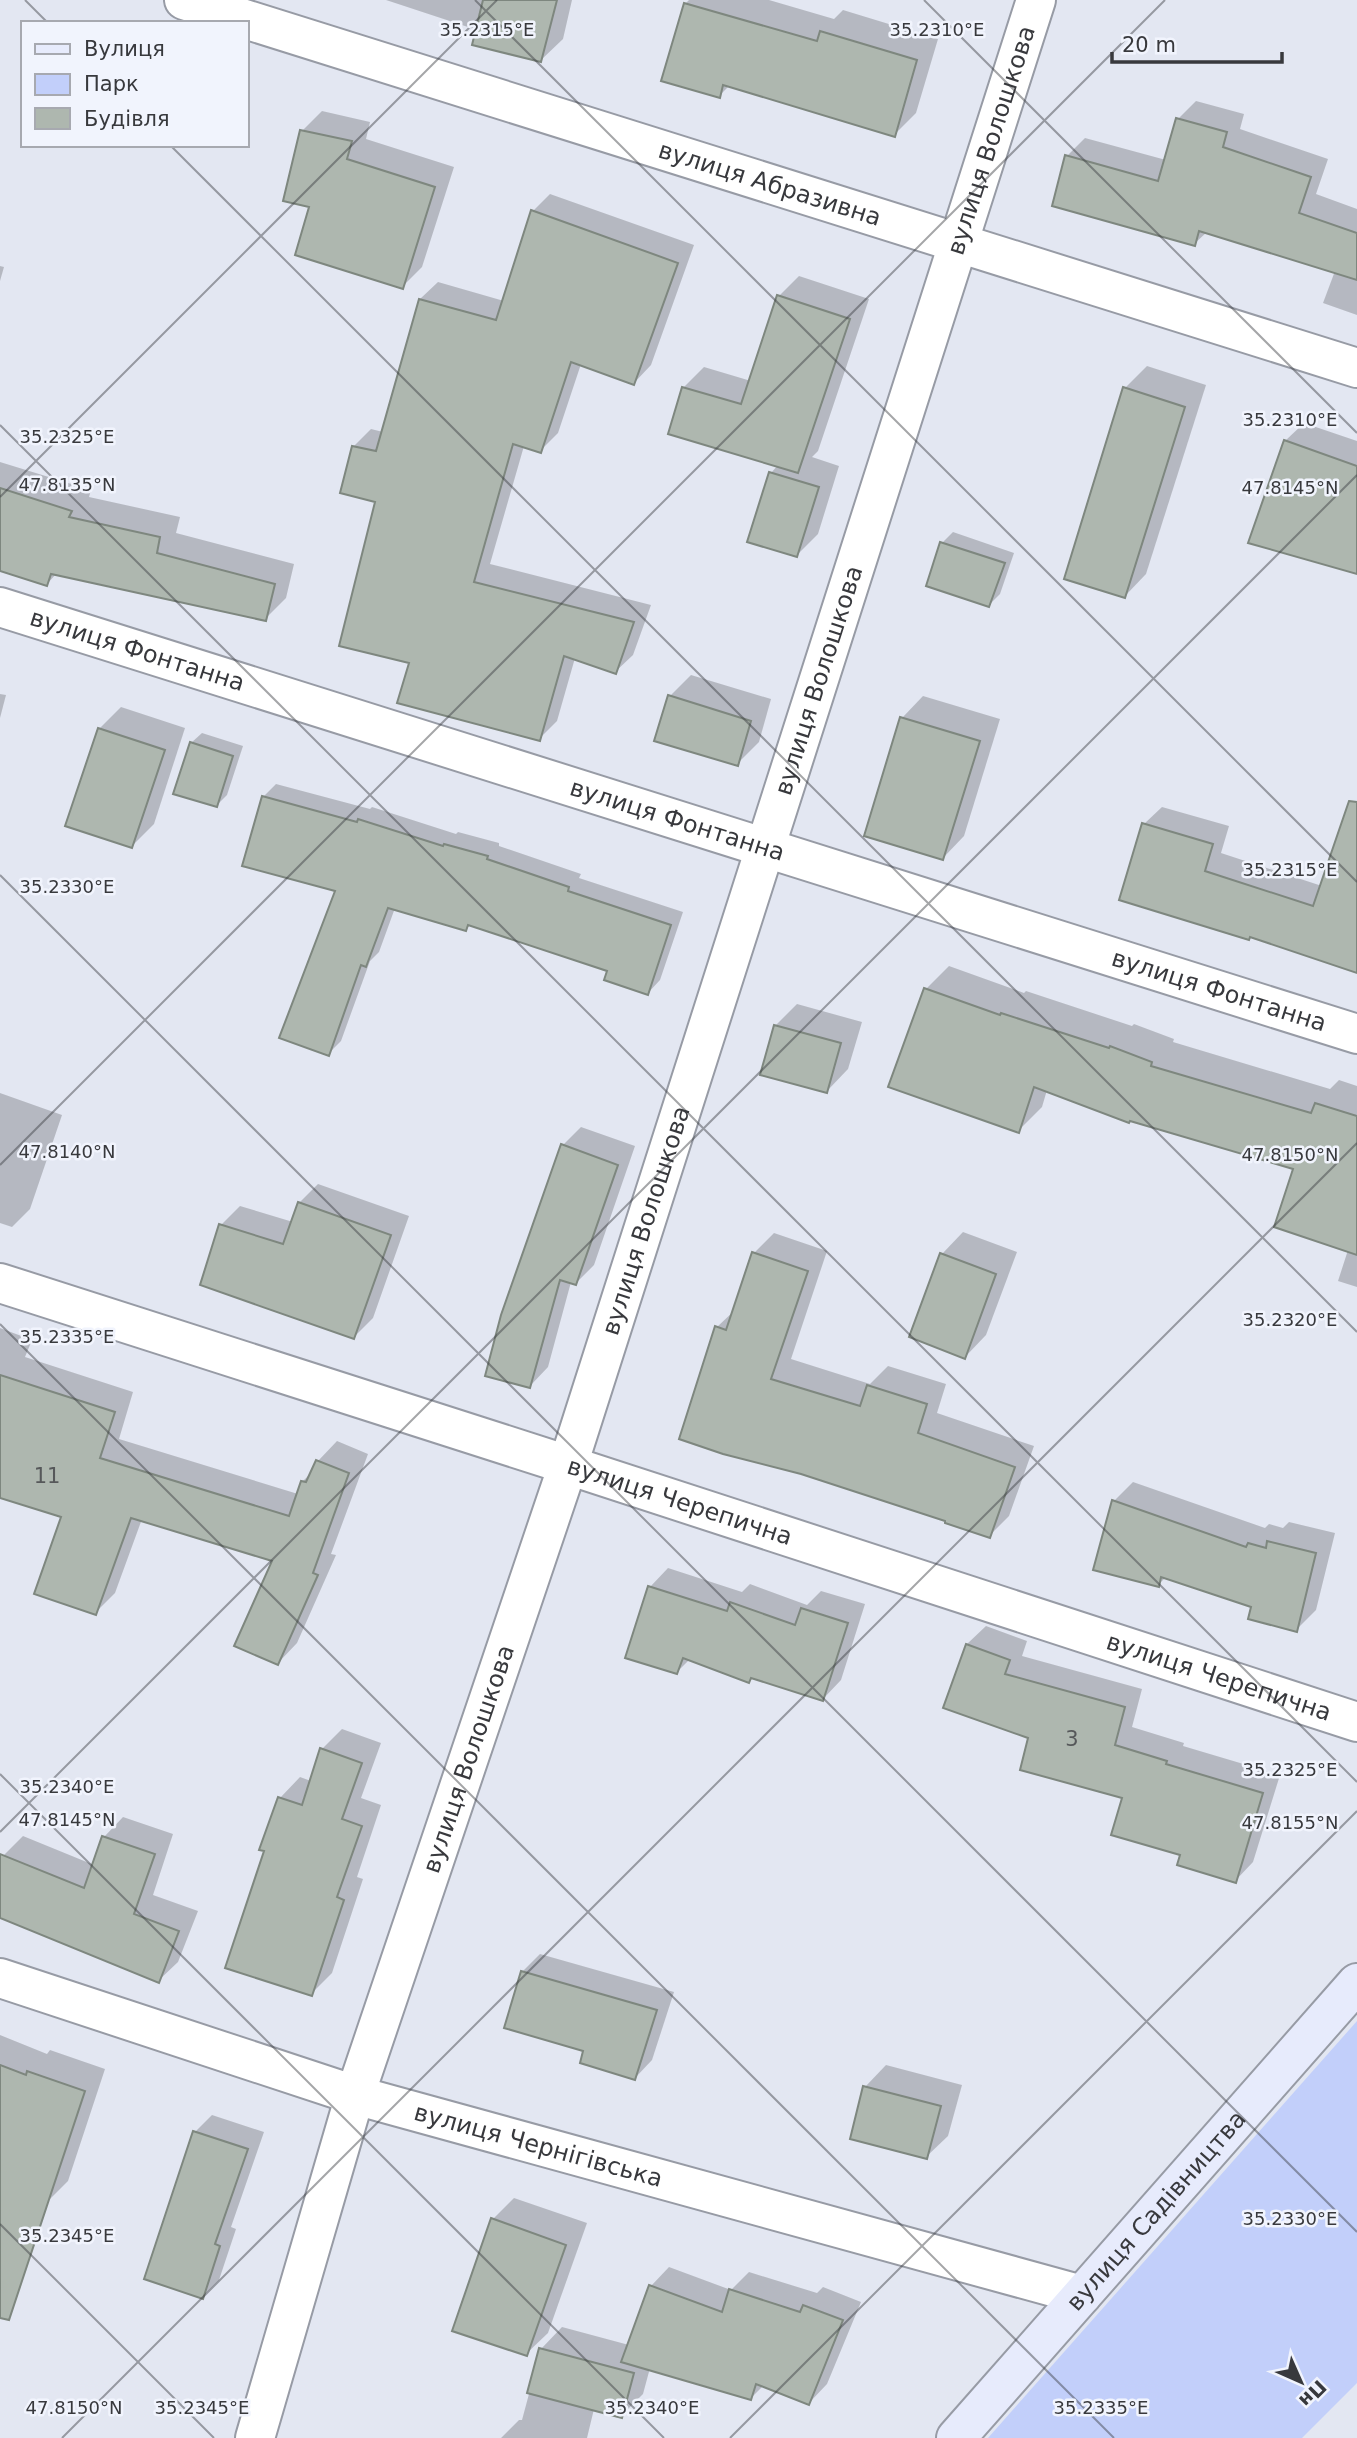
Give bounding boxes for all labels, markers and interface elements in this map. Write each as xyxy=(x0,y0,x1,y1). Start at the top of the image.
text: 35.2315°E xyxy=(440,19,534,40)
text: 35.2310°E xyxy=(890,19,984,40)
legend xyxy=(21,21,248,147)
scale bar xyxy=(1112,21,1282,65)
street label: вулиця Волошкова xyxy=(941,22,1041,258)
text: 20 m xyxy=(1122,33,1176,57)
text: Вулиця xyxy=(84,37,165,61)
text: Парк xyxy=(84,72,139,96)
text: Будівля xyxy=(84,107,170,131)
street label: вулиця Абразивна xyxy=(655,136,885,232)
text: 35.2310°E xyxy=(1243,409,1337,430)
text: 35.2325°E xyxy=(20,426,114,447)
text: 47.8135°N xyxy=(19,474,115,495)
text: 47.8145°N xyxy=(1242,477,1338,498)
street label: вулиця Волошкова xyxy=(769,562,868,798)
street label: вулиця Фонтанна xyxy=(27,603,248,697)
street label: вулиця Фонтанна xyxy=(566,773,788,867)
text: 35.2315°E xyxy=(1243,859,1337,880)
text: 35.2330°E xyxy=(20,876,114,897)
street label: вулиця Фонтанна xyxy=(1108,944,1330,1038)
street label: вулиця Волошкова xyxy=(596,1102,696,1339)
text: 47.8140°N xyxy=(19,1141,115,1162)
text: 47.8150°N xyxy=(1242,1144,1338,1165)
text: 35.2320°E xyxy=(1243,1309,1337,1330)
text: 35.2335°E xyxy=(20,1326,114,1347)
street label: вулиця Черепична xyxy=(564,1452,796,1551)
house number: 11 xyxy=(34,1464,60,1488)
street label: вулиця Черепична xyxy=(1103,1627,1335,1727)
street label: вулиця Волошкова xyxy=(417,1641,520,1877)
house number: 3 xyxy=(1065,1727,1079,1751)
text: 35.2325°E xyxy=(1243,1759,1337,1780)
text: 35.2340°E xyxy=(20,1776,114,1797)
text: 47.8145°N xyxy=(19,1809,115,1830)
text: 47.8155°N xyxy=(1242,1812,1338,1833)
street label: вулиця Чернігівська xyxy=(411,2098,666,2193)
street label: вулиця Садівництва xyxy=(1061,2105,1252,2316)
text: 35.2330°E xyxy=(1243,2208,1337,2229)
text: 35.2345°E xyxy=(20,2225,114,2246)
north arrow xyxy=(1266,2347,1336,2417)
text: Пн xyxy=(1295,2376,1331,2412)
text: 47.8150°N xyxy=(26,2397,122,2418)
text: 35.2345°E xyxy=(155,2397,249,2418)
text: 35.2340°E xyxy=(605,2397,699,2418)
text: 35.2335°E xyxy=(1054,2397,1148,2418)

